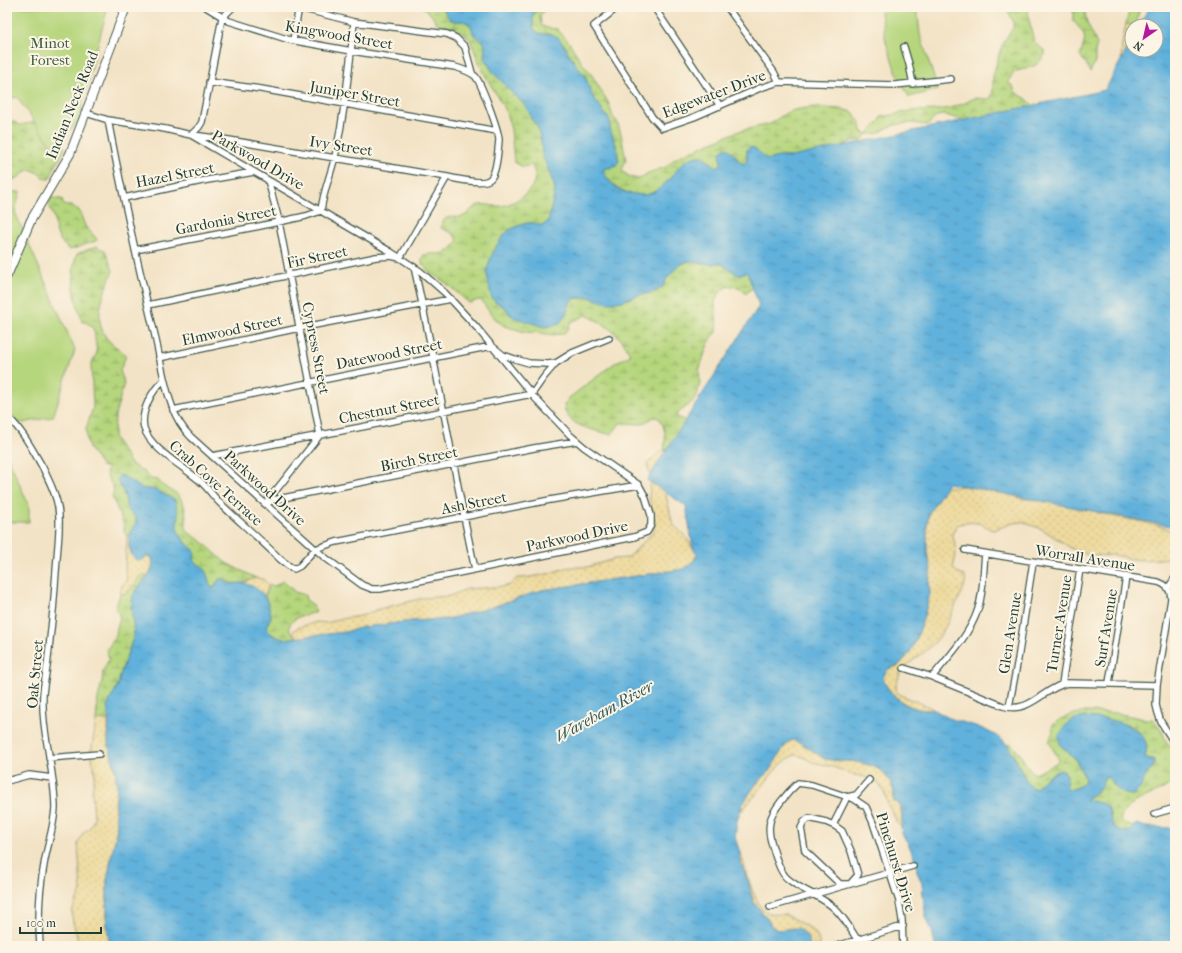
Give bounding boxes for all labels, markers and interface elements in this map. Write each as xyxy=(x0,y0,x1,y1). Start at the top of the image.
street label: Kingwood Street xyxy=(284,17,395,53)
north arrow xyxy=(1124,18,1164,58)
park label: Minot Forest xyxy=(30,34,71,69)
text: N xyxy=(1131,38,1146,54)
street label: Indian Neck Road xyxy=(42,47,102,162)
street label: Edgewater Drive xyxy=(660,66,769,122)
street label: Juniper Street xyxy=(307,77,402,111)
street label: Parkwood Drive xyxy=(208,126,308,194)
street label: Ivy Street xyxy=(308,132,375,160)
street label: Hazel Street xyxy=(134,158,216,191)
street label: Gardonia Street xyxy=(174,201,279,239)
street label: Fir Street xyxy=(285,242,350,272)
street label: Cypress Street xyxy=(298,300,334,396)
street label: Elmwood Street xyxy=(180,310,285,349)
street label: Datewood Street xyxy=(334,335,444,373)
street label: Chestnut Street xyxy=(337,390,441,428)
street label: Crab Cove Terrace xyxy=(165,436,267,530)
street label: Birch Street xyxy=(379,443,460,475)
street label: Parkwood Drive xyxy=(220,447,310,530)
street label: Ash Street xyxy=(439,488,509,518)
street label: Parkwood Drive xyxy=(524,516,630,556)
street label: Worrall Avenue xyxy=(1033,541,1137,575)
street label: Turner Avenue xyxy=(1042,573,1076,674)
street label: Surf Avenue xyxy=(1091,587,1121,668)
street label: Glen Avenue xyxy=(995,590,1025,675)
street label: Oak Street xyxy=(23,638,47,709)
water label: Wareham River xyxy=(552,675,658,746)
street label: Pinehurst Drive xyxy=(872,810,920,915)
scale bar xyxy=(20,909,101,935)
text: 100 m xyxy=(26,916,56,930)

